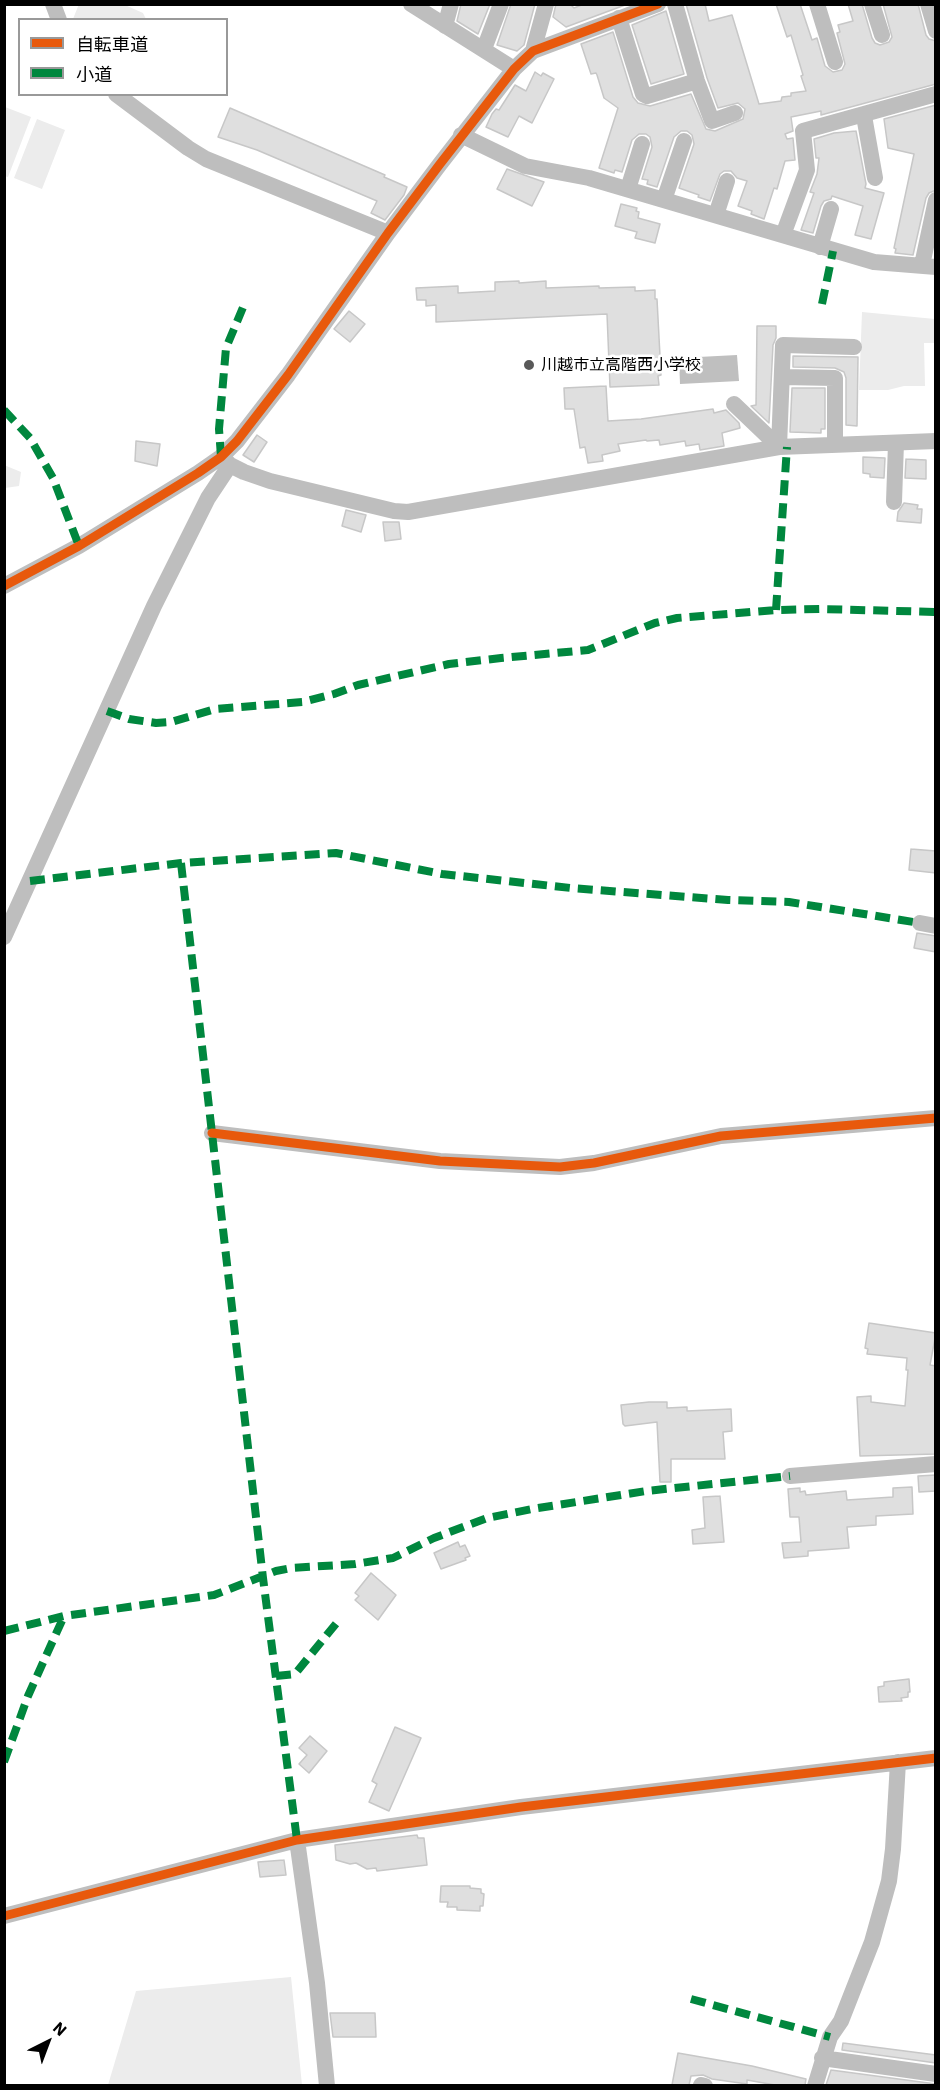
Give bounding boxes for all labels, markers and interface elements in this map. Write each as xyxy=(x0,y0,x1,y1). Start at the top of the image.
legend xyxy=(18,18,228,96)
text: 自転車道 xyxy=(76,33,148,56)
text: 小道 xyxy=(76,63,112,86)
place label: 川越市立高階西小学校 xyxy=(541,355,701,375)
marker: 川越市立高階西小学校 xyxy=(522,358,536,372)
north arrow xyxy=(18,2012,78,2072)
text: N xyxy=(49,2017,71,2040)

